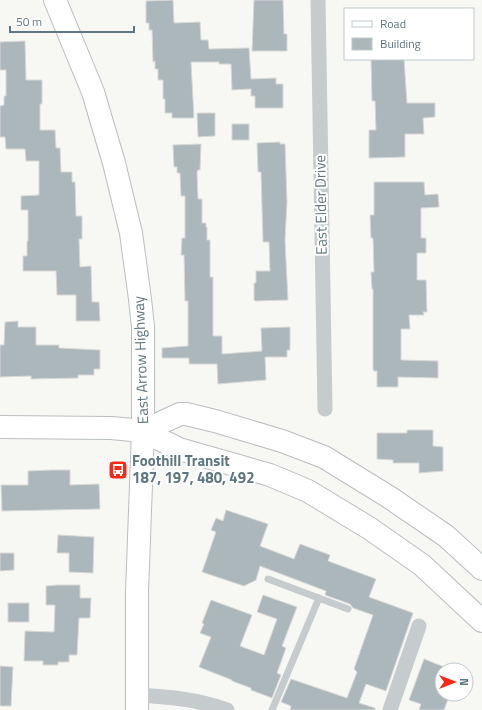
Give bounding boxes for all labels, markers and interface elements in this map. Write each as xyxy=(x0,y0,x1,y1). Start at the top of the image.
scale bar xyxy=(10,8,134,34)
legend xyxy=(344,8,474,60)
text: 50 m xyxy=(16,12,42,31)
text: Road xyxy=(380,14,406,33)
text: Building xyxy=(380,34,421,53)
street label: East Elder Drive xyxy=(308,155,333,255)
street label: East Arrow Highway xyxy=(127,296,154,425)
place label: Foothill Transit 187, 197, 480, 492 xyxy=(132,449,255,489)
bus stop icon: Foothill Transit 187, 197, 480, 492 xyxy=(107,459,129,481)
north arrow xyxy=(434,662,474,702)
text: N xyxy=(456,678,472,686)

